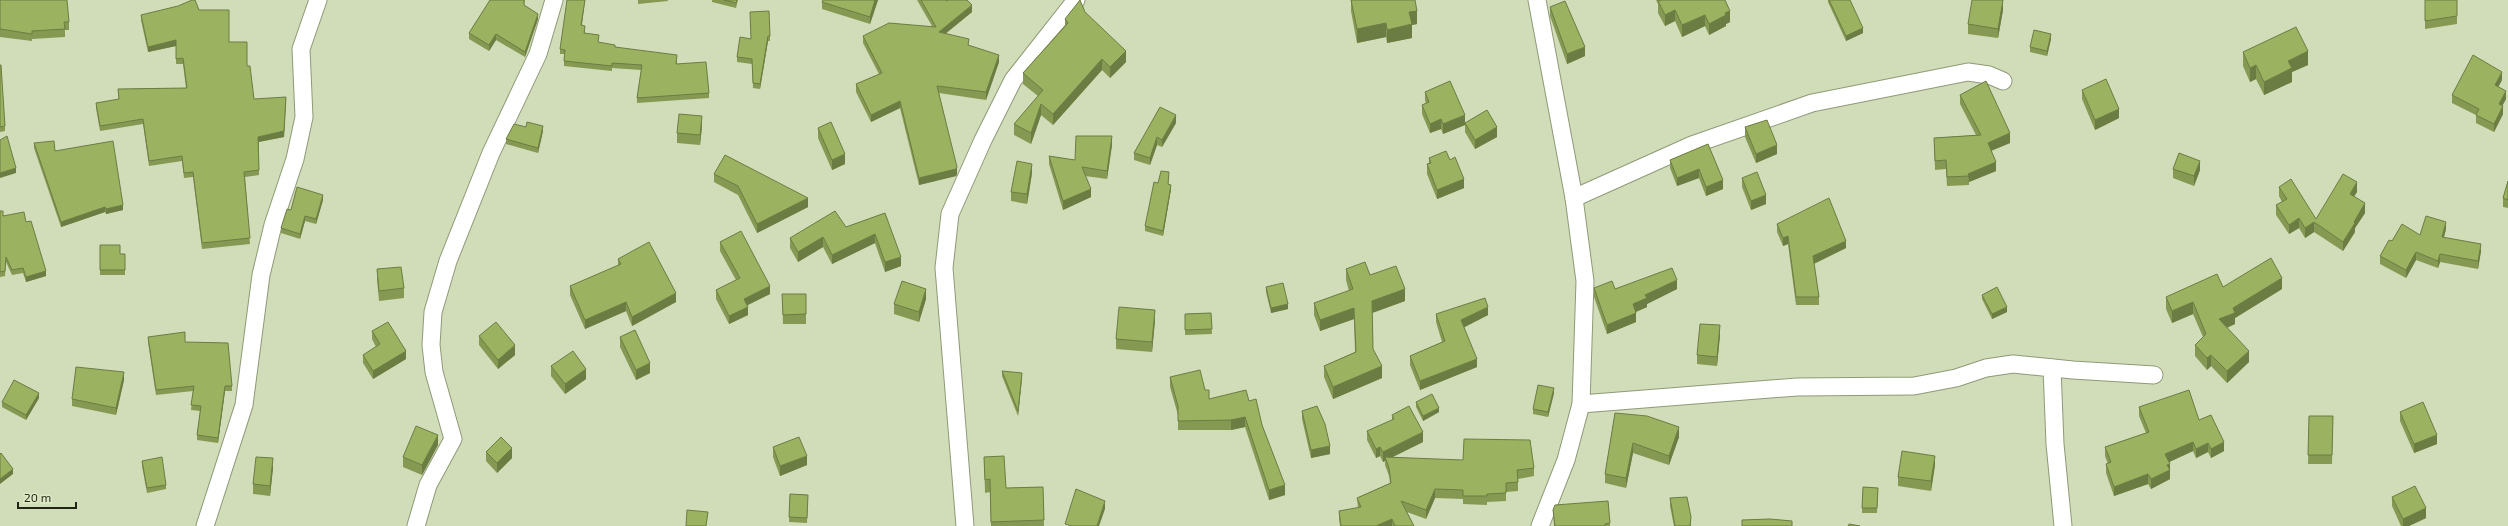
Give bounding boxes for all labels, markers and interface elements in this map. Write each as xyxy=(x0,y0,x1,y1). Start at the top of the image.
scale bar xyxy=(18,484,76,510)
text: 20 m xyxy=(24,490,51,504)

